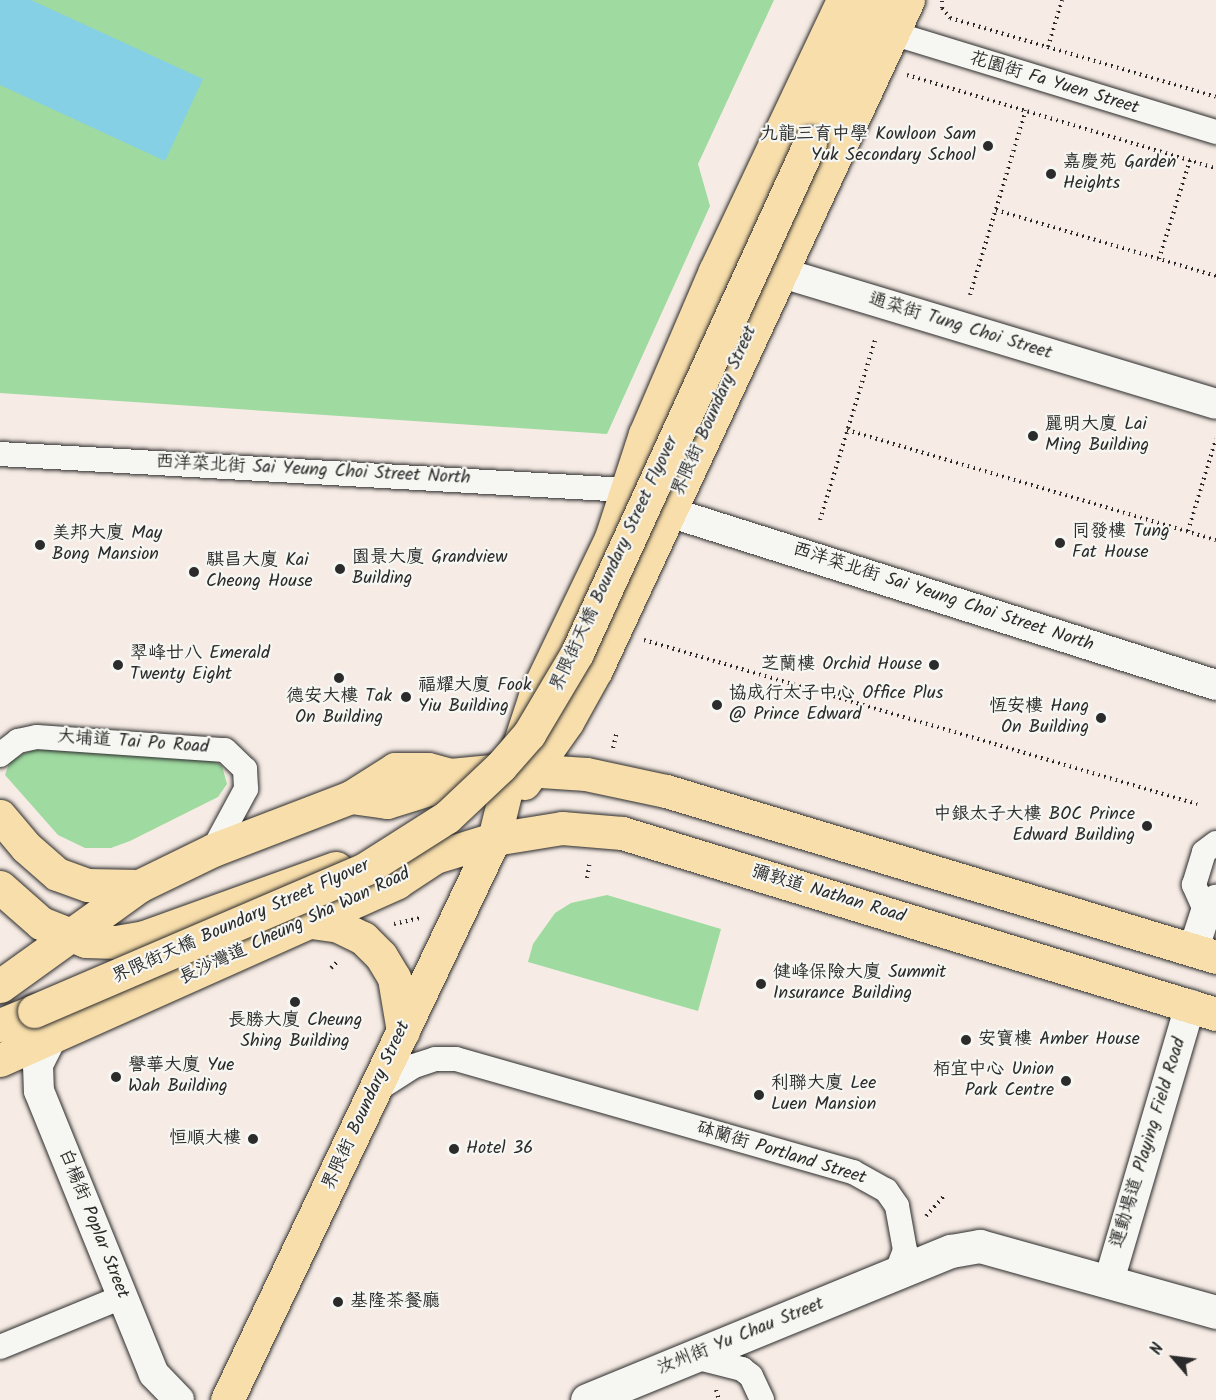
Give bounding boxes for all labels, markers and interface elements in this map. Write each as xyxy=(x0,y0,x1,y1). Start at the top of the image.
street label: 花園街 Fa Yuen Street xyxy=(967,48,1141,120)
place label: 九龍三育中學 Kowloon Sam Yuk Secondary School xyxy=(760,125,976,168)
marker: 九龍三育中學 Kowloon Sam Yuk Secondary School xyxy=(981,139,995,153)
place label: 嘉慶苑 Garden Heights xyxy=(1063,153,1176,195)
marker: 嘉慶苑 Garden Heights xyxy=(1044,167,1058,181)
street label: 通菜街 Tung Choi Street xyxy=(866,289,1054,365)
street label: 界限街 Boundary Street xyxy=(668,323,762,499)
place label: 麗明大廈 Lai Ming Building xyxy=(1045,415,1149,458)
marker: 麗明大廈 Lai Ming Building xyxy=(1026,429,1040,443)
street label: 界限街天橋 Boundary Street Flyover xyxy=(546,433,684,695)
street label: 西洋菜北街 Sai Yeung Choi Street North xyxy=(155,452,471,490)
place label: 同發樓 Tung Fat House xyxy=(1072,522,1170,564)
place label: 美邦大廈 May Bong Mansion xyxy=(52,524,162,566)
marker: 同發樓 Tung Fat House xyxy=(1053,536,1067,550)
marker: 美邦大廈 May Bong Mansion xyxy=(33,538,47,552)
street label: 西洋菜北街 Sai Yeung Choi Street North xyxy=(790,539,1096,657)
place label: 園景大廈 Grandview Building xyxy=(352,548,507,590)
place label: 騏昌大廈 Kai Cheong House xyxy=(206,551,313,594)
marker: 園景大廈 Grandview Building xyxy=(333,562,347,576)
marker: 騏昌大廈 Kai Cheong House xyxy=(187,565,201,579)
place label: 翠峰廿八 Emerald Twenty Eight xyxy=(130,644,270,686)
place label: 芝蘭樓 Orchid House xyxy=(761,654,922,676)
marker: 翠峰廿八 Emerald Twenty Eight xyxy=(111,658,125,672)
marker: 芝蘭樓 Orchid House xyxy=(927,658,941,672)
marker: 德安大樓 Tak On Building xyxy=(332,671,346,685)
place label: 福耀大廈 Fook Yiu Building xyxy=(418,676,531,718)
place label: 協成行太子中心 Office Plus @ Prince Edward xyxy=(729,684,943,726)
place label: 德安大樓 Tak On Building xyxy=(286,687,392,730)
marker: 福耀大廈 Fook Yiu Building xyxy=(399,690,413,704)
place label: 恆安樓 Hang On Building xyxy=(989,697,1089,740)
marker: 協成行太子中心 Office Plus @ Prince Edward xyxy=(710,698,724,712)
marker: 恆安樓 Hang On Building xyxy=(1094,711,1108,725)
street label: 大埔道 Tai Po Road xyxy=(56,727,210,759)
place label: 中銀太子大樓 BOC Prince Edward Building xyxy=(934,805,1135,848)
marker: 中銀太子大樓 BOC Prince Edward Building xyxy=(1140,819,1154,833)
street label: 界限街天橋 Boundary Street Flyover xyxy=(109,855,373,989)
street label: 彌敦道 Nathan Road xyxy=(748,861,908,929)
street label: 長沙灣道 Cheung Sha Wan Road xyxy=(176,864,414,990)
place label: 健峰保險大廈 Summit Insurance Building xyxy=(773,963,946,1006)
marker: 健峰保險大廈 Summit Insurance Building xyxy=(754,977,768,991)
marker: 長勝大廈 Cheung Shing Building xyxy=(288,995,302,1009)
place label: 長勝大廈 Cheung Shing Building xyxy=(228,1011,362,1054)
street label: 界限街 Boundary Street xyxy=(318,1018,416,1194)
place label: 安寶樓 Amber House xyxy=(978,1029,1140,1051)
marker: 安寶樓 Amber House xyxy=(959,1033,973,1047)
street label: 運動場道 Playing Field Road xyxy=(1107,1035,1191,1251)
place label: 譽華大廈 Yue Wah Building xyxy=(128,1056,234,1098)
place label: 栢宜中心 Union Park Centre xyxy=(932,1060,1054,1102)
marker: 譽華大廈 Yue Wah Building xyxy=(109,1070,123,1084)
place label: 利聯大廈 Lee Luen Mansion xyxy=(771,1074,876,1116)
marker: 栢宜中心 Union Park Centre xyxy=(1059,1074,1073,1088)
marker: 利聯大廈 Lee Luen Mansion xyxy=(752,1088,766,1102)
street label: 砵蘭街 Portland Street xyxy=(694,1118,868,1190)
place label: 恒順大樓 xyxy=(169,1128,241,1150)
marker: 恒順大樓 xyxy=(246,1132,260,1146)
place label: Hotel 36 xyxy=(466,1138,533,1160)
marker: Hotel 36 xyxy=(447,1142,461,1156)
street label: 白楊街 Poplar Street xyxy=(53,1146,133,1302)
place label: 基隆茶餐廳 xyxy=(350,1291,440,1313)
street label: 汝州街 Yu Chau Street xyxy=(655,1294,827,1380)
marker: 基隆茶餐廳 xyxy=(331,1295,345,1309)
north arrow xyxy=(1144,1328,1204,1388)
text: N xyxy=(1144,1339,1171,1360)

